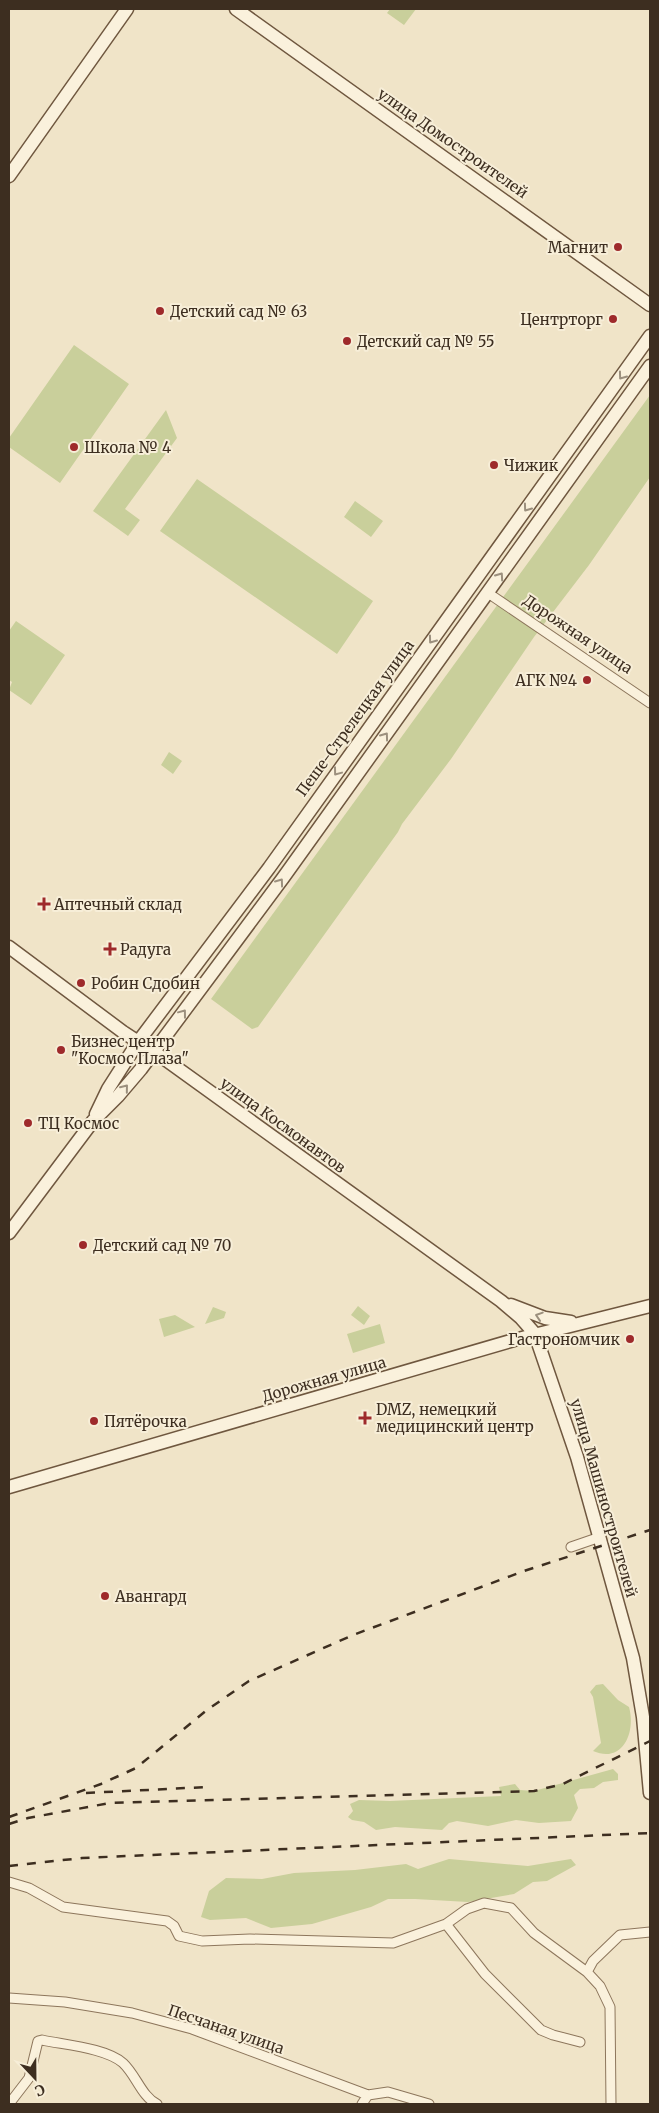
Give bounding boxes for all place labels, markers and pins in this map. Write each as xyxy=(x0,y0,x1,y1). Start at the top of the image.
place label: Магнит xyxy=(548,238,608,257)
marker: Магнит xyxy=(612,241,624,253)
place label: Детский сад № 63 xyxy=(170,302,307,321)
marker: Детский сад № 63 xyxy=(154,305,166,317)
place label: Центрторг xyxy=(520,310,603,329)
marker: Центрторг xyxy=(607,313,619,325)
place label: Детский сад № 55 xyxy=(357,332,494,351)
marker: Детский сад № 55 xyxy=(341,335,353,347)
place label: Школа № 4 xyxy=(84,438,171,457)
marker: Школа № 4 xyxy=(68,441,80,453)
place label: Чижик xyxy=(504,456,559,475)
marker: Чижик xyxy=(488,459,500,471)
place label: АГК №4 xyxy=(514,671,577,690)
marker: АГК №4 xyxy=(581,674,593,686)
place label: Аптечный склад xyxy=(53,895,182,914)
marker: Аптечный склад xyxy=(38,898,50,910)
place label: Радуга xyxy=(120,940,171,959)
marker: Радуга xyxy=(104,943,116,955)
place label: Робин Сдобин xyxy=(91,974,200,993)
marker: Робин Сдобин xyxy=(75,977,87,989)
place label: Бизнес центр "Космос Плаза" xyxy=(71,1032,189,1068)
marker: Бизнес центр "Космос Плаза" xyxy=(55,1044,67,1056)
place label: ТЦ Космос xyxy=(38,1114,120,1133)
marker: ТЦ Космос xyxy=(22,1117,34,1129)
place label: Детский сад № 70 xyxy=(93,1236,232,1255)
marker: Детский сад № 70 xyxy=(77,1239,89,1251)
place label: Гастрономчик xyxy=(508,1330,620,1349)
marker: Гастрономчик xyxy=(624,1333,636,1345)
place label: DMZ, немецкий медицинский центр xyxy=(376,1400,534,1436)
marker: DMZ, немецкий медицинский центр xyxy=(358,1411,372,1425)
place label: Пятёрочка xyxy=(104,1412,187,1431)
marker: Пятёрочка xyxy=(88,1415,100,1427)
place label: Авангард xyxy=(114,1587,187,1606)
marker: Авангард xyxy=(99,1590,111,1602)

